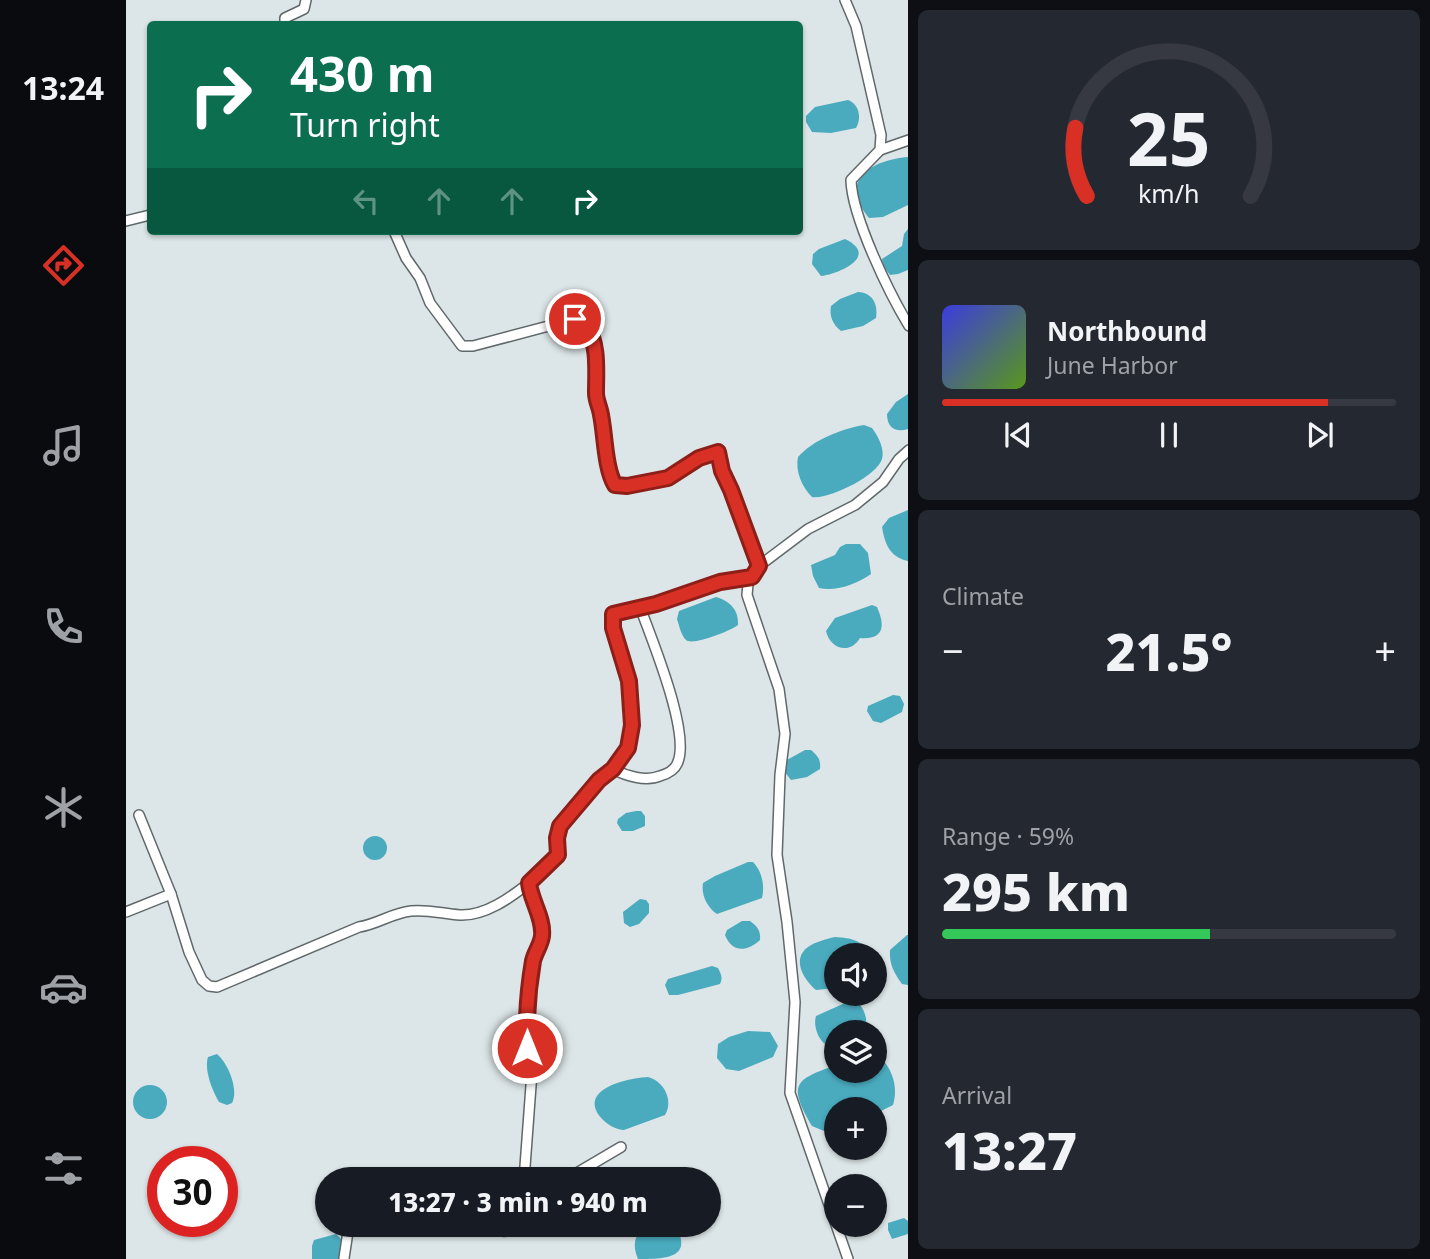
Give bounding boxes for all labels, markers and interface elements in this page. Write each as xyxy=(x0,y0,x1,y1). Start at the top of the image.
text: 430 m xyxy=(290,40,435,106)
icon: right xyxy=(175,49,266,140)
text: 13:24 xyxy=(22,66,104,109)
text: 25 xyxy=(1127,88,1211,187)
text: Turn right xyxy=(290,103,440,146)
text: km/h xyxy=(1138,176,1200,210)
icon: left xyxy=(347,182,385,220)
icon: ahead xyxy=(420,182,458,220)
icon: ahead xyxy=(493,182,531,220)
icon: right xyxy=(566,182,604,220)
icon: directions xyxy=(39,241,88,290)
pin xyxy=(545,289,605,349)
icon: arrive xyxy=(556,300,594,338)
text: Northbound xyxy=(1047,313,1207,349)
text: June Harbor xyxy=(1047,349,1178,381)
icon: previous xyxy=(999,416,1037,454)
icon: pause xyxy=(1150,416,1188,454)
icon: next xyxy=(1301,416,1339,454)
icon: music xyxy=(39,421,88,470)
text: Climate xyxy=(942,580,1024,612)
icon: phone xyxy=(39,602,88,651)
text: 21.5° xyxy=(1106,615,1232,686)
text: − xyxy=(942,624,964,676)
text: + xyxy=(1374,624,1396,676)
icon: climate xyxy=(39,783,88,832)
text: Range · 59% xyxy=(942,820,1074,852)
text: 295 km xyxy=(942,855,1130,926)
map controls xyxy=(824,943,887,1237)
button: sound xyxy=(824,943,887,1006)
icon: car xyxy=(39,963,88,1012)
position arrow xyxy=(490,1011,564,1085)
button: layers xyxy=(824,1020,887,1083)
text: Arrival xyxy=(942,1079,1012,1111)
button: + xyxy=(824,1097,887,1160)
text: 13:27 xyxy=(942,1114,1077,1185)
icon: filters xyxy=(39,1144,88,1193)
speed limit sign: 30 xyxy=(147,1146,238,1237)
button: − xyxy=(824,1174,887,1237)
text: 13:27 · 3 min · 940 m xyxy=(388,1184,648,1220)

